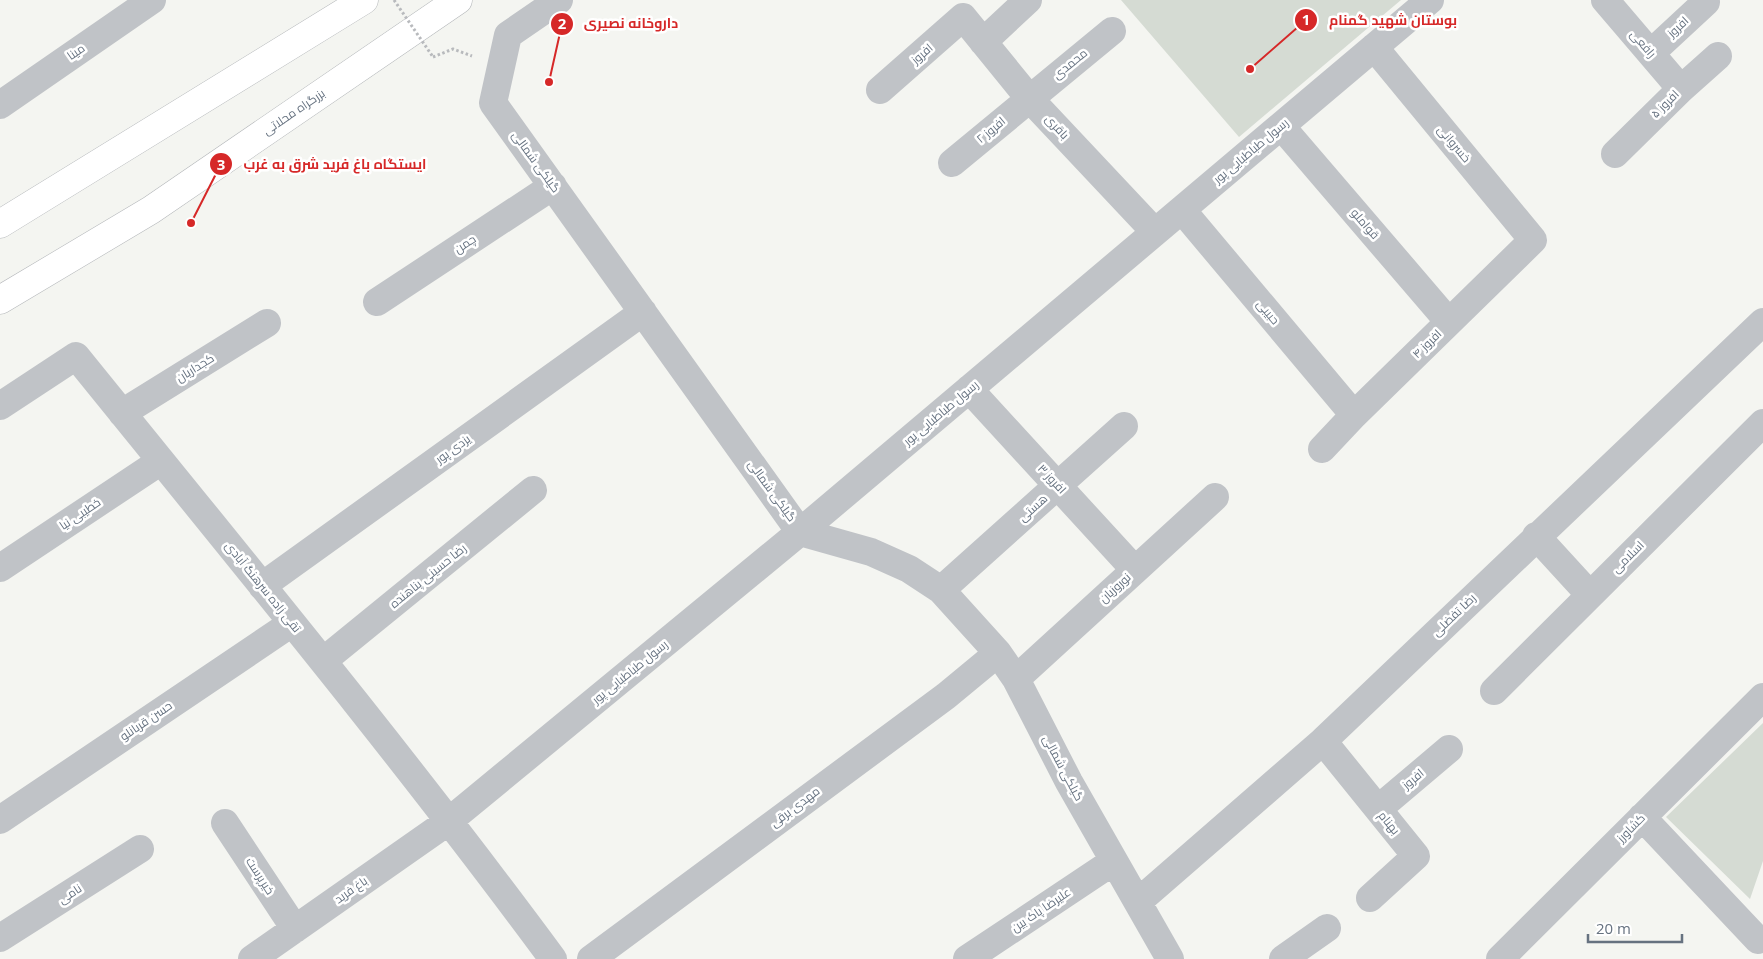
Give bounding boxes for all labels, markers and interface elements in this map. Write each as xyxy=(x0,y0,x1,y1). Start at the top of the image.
callout: بوستان شهید گمنام xyxy=(1294,6,1467,35)
callout: داروخانه نصیری xyxy=(549,9,689,38)
text: 1 xyxy=(1302,9,1310,29)
text: بوستان شهید گمنام xyxy=(1329,10,1457,30)
street label: افروز xyxy=(1662,12,1692,42)
text: 2 xyxy=(558,13,567,33)
text: داروخانه نصیری xyxy=(584,13,678,32)
street label: رافعی xyxy=(1626,26,1660,61)
street label: مینا xyxy=(63,39,88,64)
street label: افروز xyxy=(906,39,936,69)
street label: محمدی xyxy=(1049,44,1091,83)
street label: بزرگراه محلاتی xyxy=(259,84,328,139)
street label: افروز ۵ xyxy=(1647,86,1683,122)
street label: باقری xyxy=(1041,110,1073,143)
street label: افروز ۲ xyxy=(972,112,1009,147)
street label: رسول طباطبایی پور xyxy=(1209,114,1293,189)
street label: خسروانی xyxy=(1434,121,1475,166)
street label: گيلکی شمالی xyxy=(508,127,565,196)
callout: ایستگاه باغ فرید شرق به غرب xyxy=(208,150,436,179)
text: 3 xyxy=(217,154,225,174)
text: ایستگاه باغ فرید شرق به غرب xyxy=(244,154,427,174)
street label: قواملو xyxy=(1347,205,1384,243)
street label: چمن xyxy=(450,230,480,258)
street label: حبیبی xyxy=(1253,296,1284,328)
street label: افروز ۴ xyxy=(1408,325,1445,362)
street label: کجداریان xyxy=(172,349,217,386)
street label: رسول طباطبایی پور xyxy=(899,376,983,451)
street label: یزدی پور xyxy=(431,430,475,469)
street label: گيلکی شمالی xyxy=(744,456,801,525)
street label: افروز ۳ xyxy=(1034,460,1071,497)
street label: هستی xyxy=(1014,490,1051,525)
street label: خطیبی نیا xyxy=(56,493,104,534)
street label: اسلامی xyxy=(1608,537,1648,577)
street label: تقی زاده سرهنگ آبادی xyxy=(221,538,306,636)
street label: رضا حسینی پناهنده xyxy=(386,539,470,613)
street label: نوروزیان xyxy=(1095,569,1134,607)
street label: رضا تفضلی xyxy=(1428,589,1479,640)
street label: رسول طباطبایی پور xyxy=(587,636,672,709)
street label: حسن قربانلو xyxy=(116,697,175,744)
street label: گيلکی شمالی xyxy=(1039,732,1088,804)
street label: افروز xyxy=(1397,764,1427,793)
street label: مهدی برقی xyxy=(766,782,823,831)
street label: بهنام xyxy=(1375,807,1404,838)
street label: کشاورز xyxy=(1612,810,1649,846)
street label: خیرپرست xyxy=(241,854,279,898)
street label: باغ فرید xyxy=(331,872,371,907)
street label: نامی xyxy=(55,880,85,908)
street label: علیرضا پاک بین xyxy=(1007,883,1075,937)
scale bar xyxy=(1588,912,1682,944)
text: 20 m xyxy=(1596,918,1631,938)

